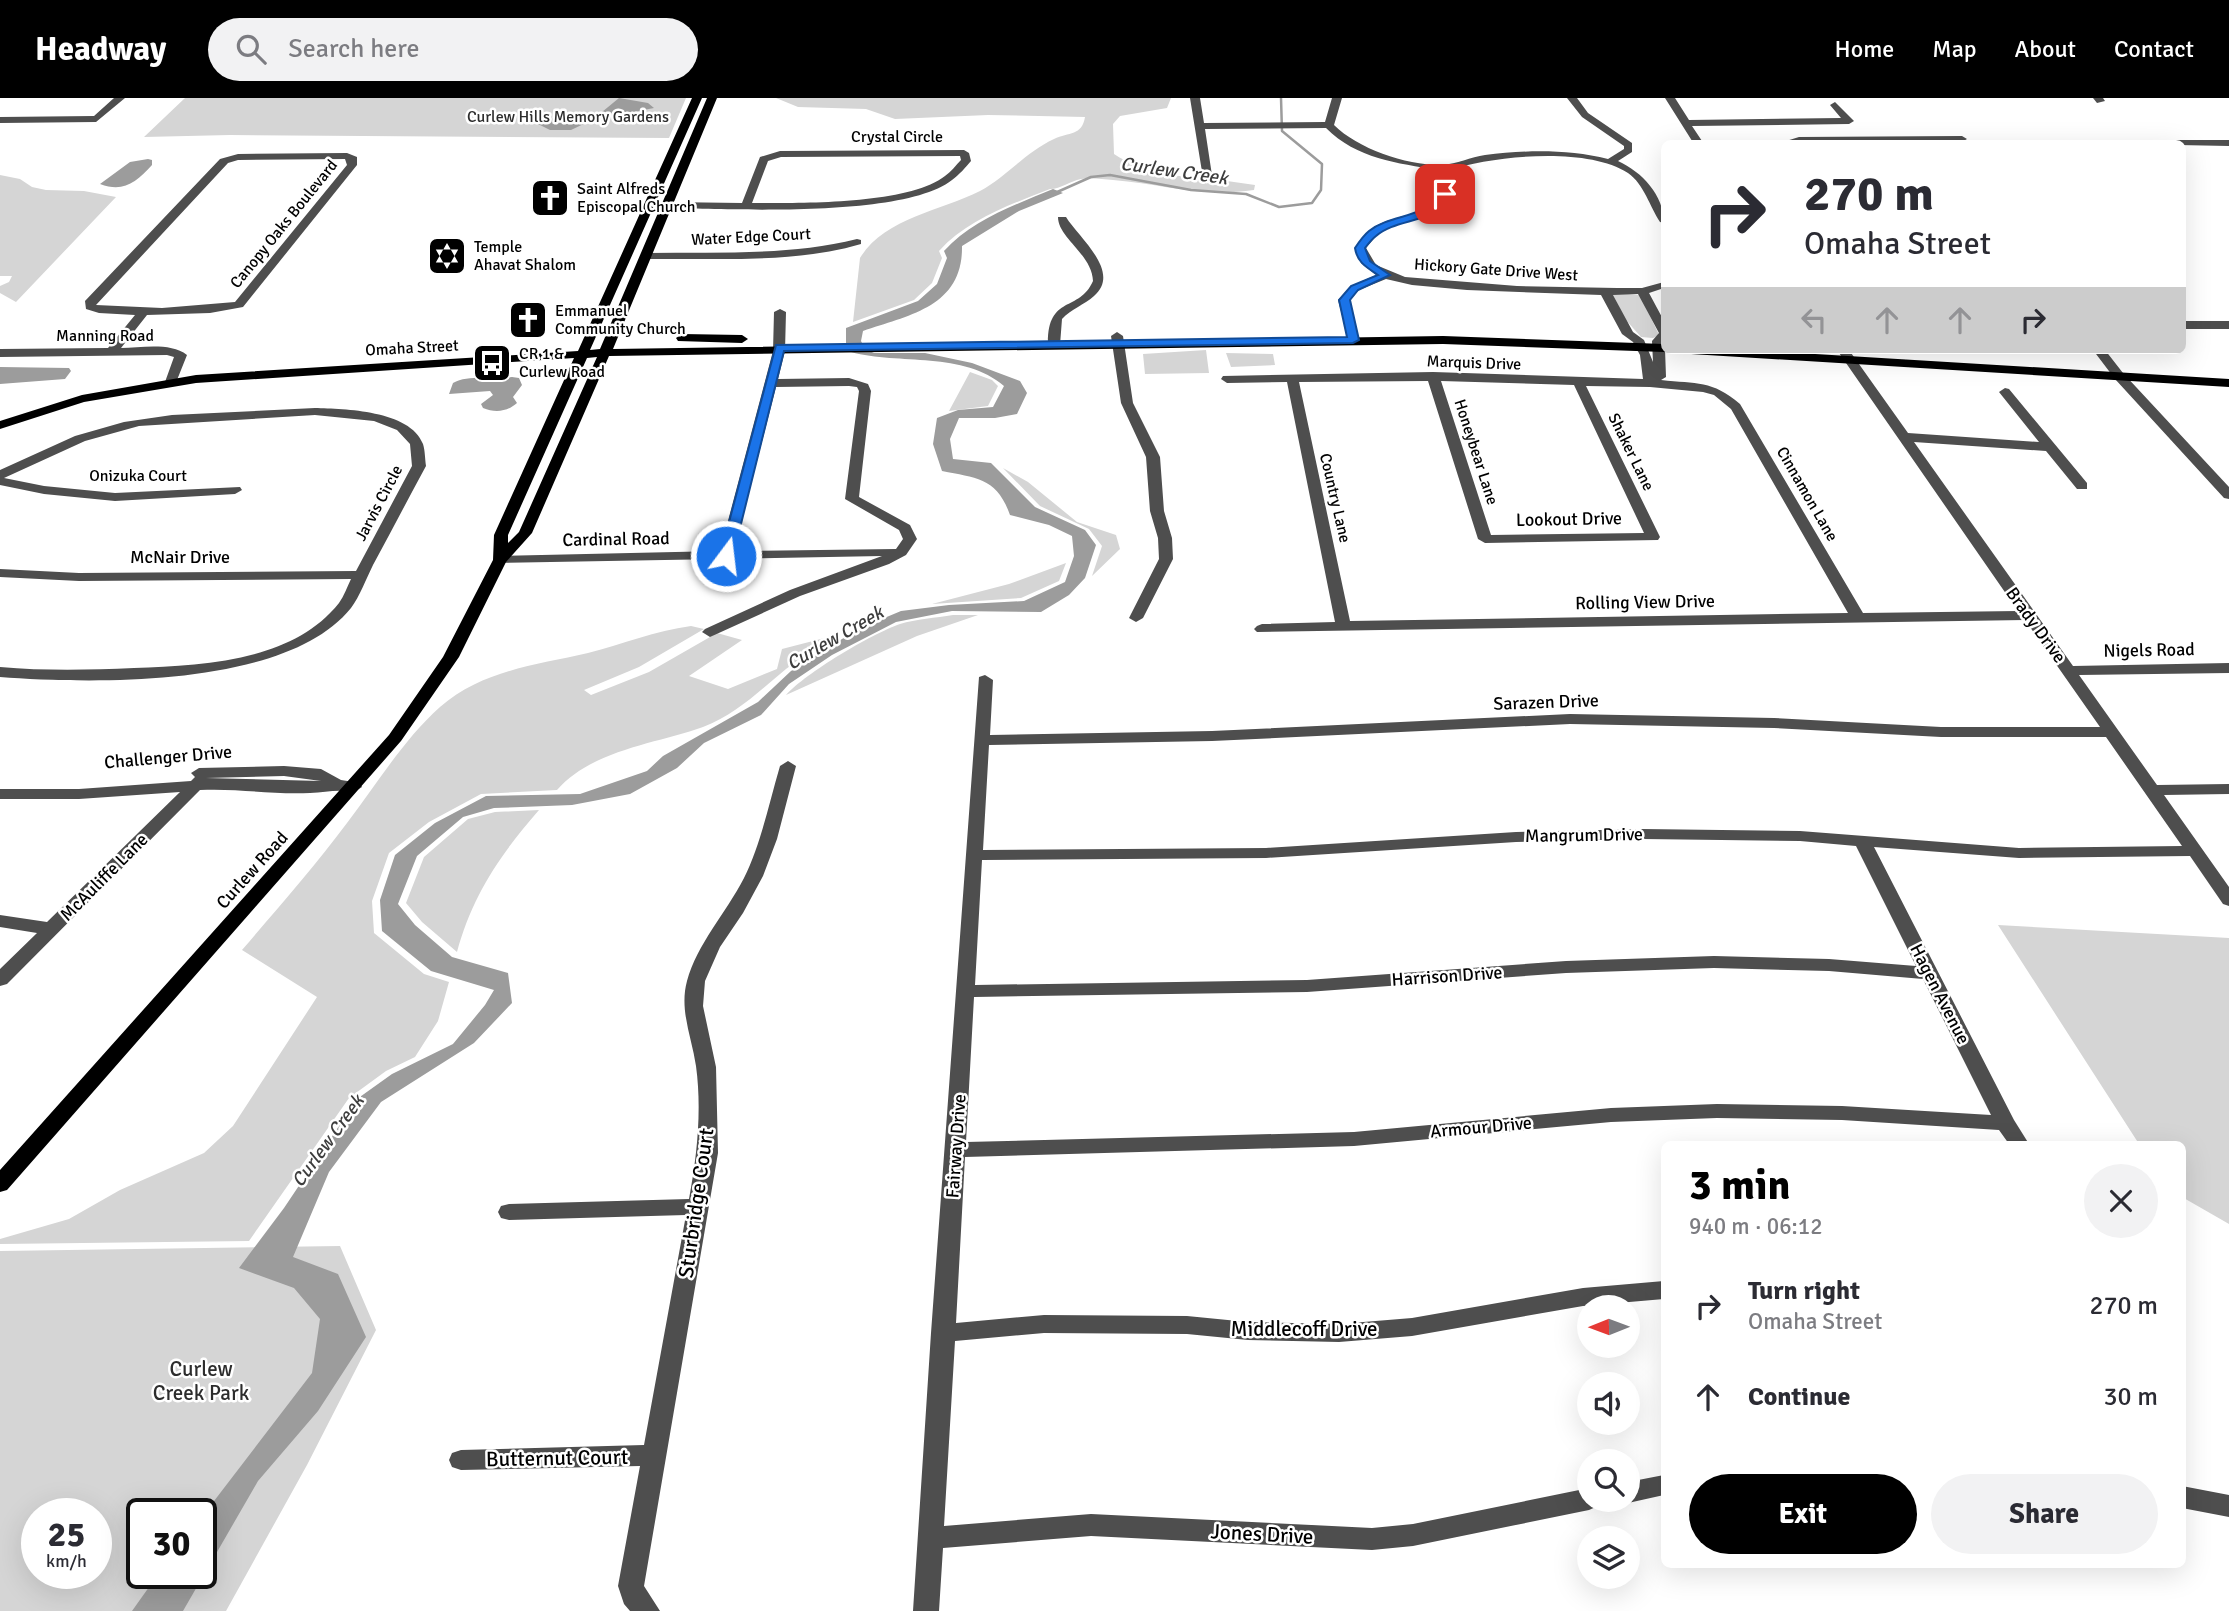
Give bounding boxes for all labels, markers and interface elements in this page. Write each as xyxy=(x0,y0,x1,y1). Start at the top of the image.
search box xyxy=(208,18,698,81)
text: Headway xyxy=(35,29,166,70)
icon: search xyxy=(232,30,270,68)
text: Search here xyxy=(288,33,419,65)
text: Home xyxy=(1834,34,1894,64)
text: Map xyxy=(1932,34,1977,64)
text: About xyxy=(2015,34,2076,64)
text: Contact xyxy=(2114,34,2194,64)
park label: Curlew Hills Memory Gardens xyxy=(467,107,669,127)
street label: Crystal Circle xyxy=(851,127,943,147)
water label: Curlew Creek xyxy=(1119,152,1231,191)
street label: Canopy Oaks Boulevard xyxy=(226,156,342,292)
pin xyxy=(1415,164,1475,224)
text: 270 m xyxy=(1804,164,1934,224)
icon: right xyxy=(1689,168,1780,259)
icon: arrive xyxy=(1426,175,1464,213)
church icon: Saint Alfreds Episcopal Church xyxy=(529,177,571,219)
place label: Saint Alfreds Episcopal Church xyxy=(577,179,695,217)
street label: Water Edge Court xyxy=(691,224,812,250)
text: Omaha Street xyxy=(1804,224,1991,263)
synagogue icon: Temple Ahavat Shalom xyxy=(426,235,468,277)
place label: Temple Ahavat Shalom xyxy=(474,237,576,275)
street label: Hickory Gate Drive West xyxy=(1413,254,1579,286)
church icon: Emmanuel Community Church xyxy=(507,299,549,341)
place label: Emmanuel Community Church xyxy=(555,301,686,339)
icon: left xyxy=(1795,301,1833,339)
icon: ahead xyxy=(1868,301,1906,339)
icon: ahead xyxy=(1941,301,1979,339)
icon: right xyxy=(2014,301,2052,339)
street label: Manning Road xyxy=(56,326,154,346)
street label: Omaha Street xyxy=(365,336,460,360)
bus stop icon: CR 1 & Curlew Road xyxy=(471,342,513,384)
place label: CR 1 & Curlew Road xyxy=(519,344,605,382)
street label: Marquis Drive xyxy=(1426,351,1522,375)
street label: Honeybear Lane xyxy=(1449,397,1503,507)
street label: Shaker Lane xyxy=(1604,410,1658,494)
street label: Cinnamon Lane xyxy=(1772,443,1842,545)
street label: Country Lane xyxy=(1315,451,1355,545)
street label: Jarvis Circle xyxy=(351,462,407,544)
street label: Onizuka Court xyxy=(89,466,187,486)
street label: Lookout Drive xyxy=(1516,507,1622,531)
position arrow xyxy=(689,519,763,593)
street label: Cardinal Road xyxy=(562,527,670,551)
street label: McNair Drive xyxy=(130,546,230,568)
street label: Brady Drive xyxy=(2001,583,2071,667)
street label: Rolling View Drive xyxy=(1575,590,1715,614)
water label: Curlew Creek xyxy=(782,600,889,675)
street label: Nigels Road xyxy=(2103,638,2195,662)
street label: Sarazen Drive xyxy=(1493,689,1599,715)
street label: Challenger Drive xyxy=(103,740,233,774)
street label: Mangrum Drive xyxy=(1525,823,1643,847)
street label: Curlew Road xyxy=(211,827,293,913)
street label: McAuliffe Lane xyxy=(56,829,152,925)
street label: Hagen Avenue xyxy=(1905,940,1975,1048)
street label: Harrison Drive xyxy=(1391,961,1503,991)
water label: Curlew Creek xyxy=(287,1089,370,1192)
street label: Fairway Drive xyxy=(941,1093,971,1199)
street label: Armour Drive xyxy=(1429,1112,1533,1142)
street label: Sturbridge Court xyxy=(673,1126,719,1280)
text: 3 min xyxy=(1689,1160,1790,1211)
button: close xyxy=(2084,1164,2158,1238)
text: 940 m · 06:12 xyxy=(1689,1212,1823,1241)
text: Turn right xyxy=(1748,1275,1860,1307)
icon: right xyxy=(1689,1287,1727,1325)
text: 270 m xyxy=(2089,1290,2158,1322)
north arrow xyxy=(1577,1295,1640,1358)
map controls xyxy=(1577,1295,1640,1589)
text: Omaha Street xyxy=(1748,1307,1882,1336)
street label: Middlecoff Drive xyxy=(1231,1316,1377,1342)
park label: Curlew Creek Park xyxy=(153,1356,250,1406)
button: sound xyxy=(1577,1372,1640,1435)
icon: ahead xyxy=(1689,1378,1727,1416)
text: Continue xyxy=(1748,1381,1850,1413)
text: 30 m xyxy=(2103,1381,2158,1413)
street label: Butternut Court xyxy=(486,1444,628,1472)
button: search xyxy=(1577,1449,1640,1512)
button: Exit xyxy=(1689,1474,1917,1554)
button: Share xyxy=(1931,1474,2158,1554)
speed limit sign: 30 xyxy=(126,1498,217,1589)
text: 25 xyxy=(48,1513,85,1556)
street label: Jones Drive xyxy=(1210,1518,1314,1550)
button: layers xyxy=(1577,1526,1640,1589)
text: km/h xyxy=(46,1550,87,1572)

